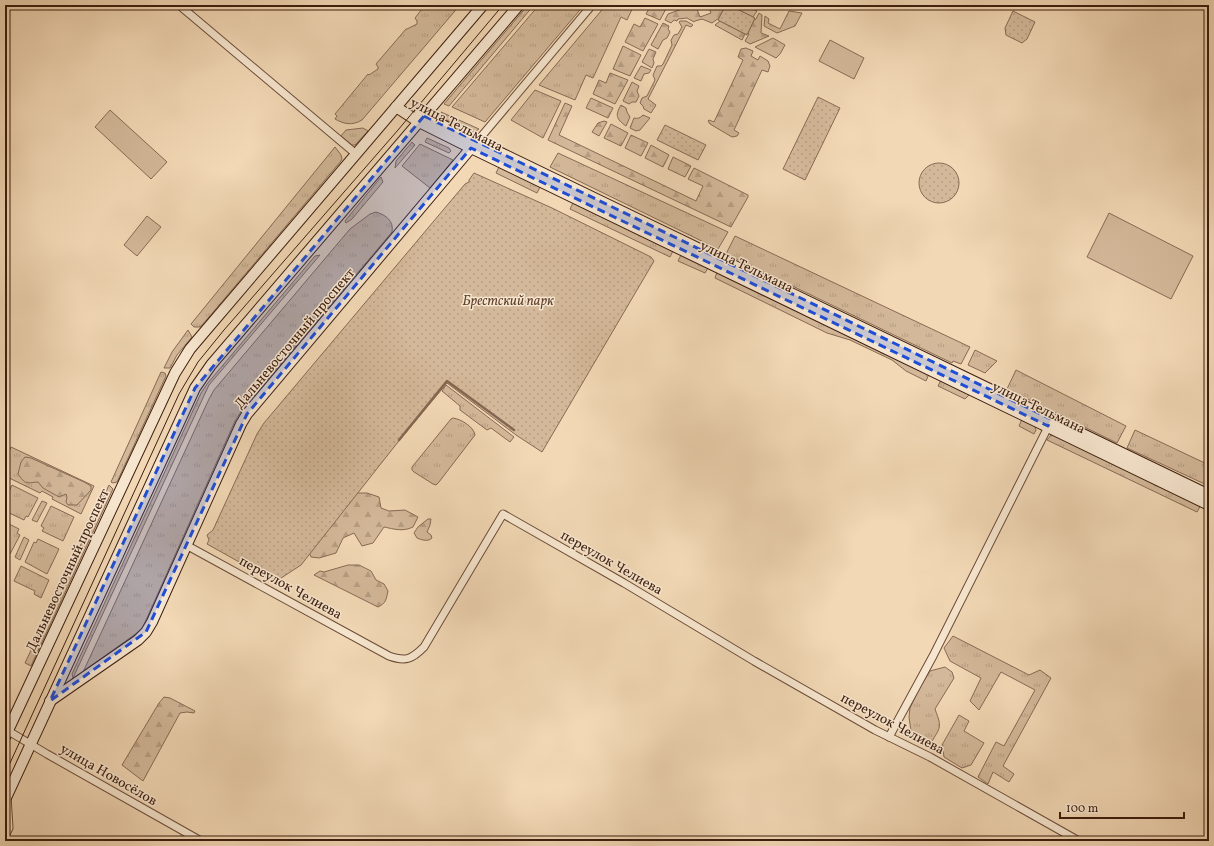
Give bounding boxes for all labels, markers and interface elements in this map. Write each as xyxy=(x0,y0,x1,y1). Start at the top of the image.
street label: улица Тельмана xyxy=(407,94,506,157)
street label: улица Тельмана xyxy=(696,236,796,298)
street label: Дальневосточный проспект xyxy=(231,265,360,413)
park label: Брестский парк xyxy=(462,292,554,311)
street label: улица Тельмана xyxy=(988,377,1088,439)
street label: Дальневосточный проспект xyxy=(22,486,115,656)
street label: переулок Челиева xyxy=(557,526,666,600)
street label: переулок Челиева xyxy=(235,552,345,625)
street label: переулок Челиева xyxy=(837,689,948,760)
street label: улица Новосёлов xyxy=(56,740,160,811)
scale bar xyxy=(1060,794,1184,820)
text: 100 m xyxy=(1066,801,1099,817)

